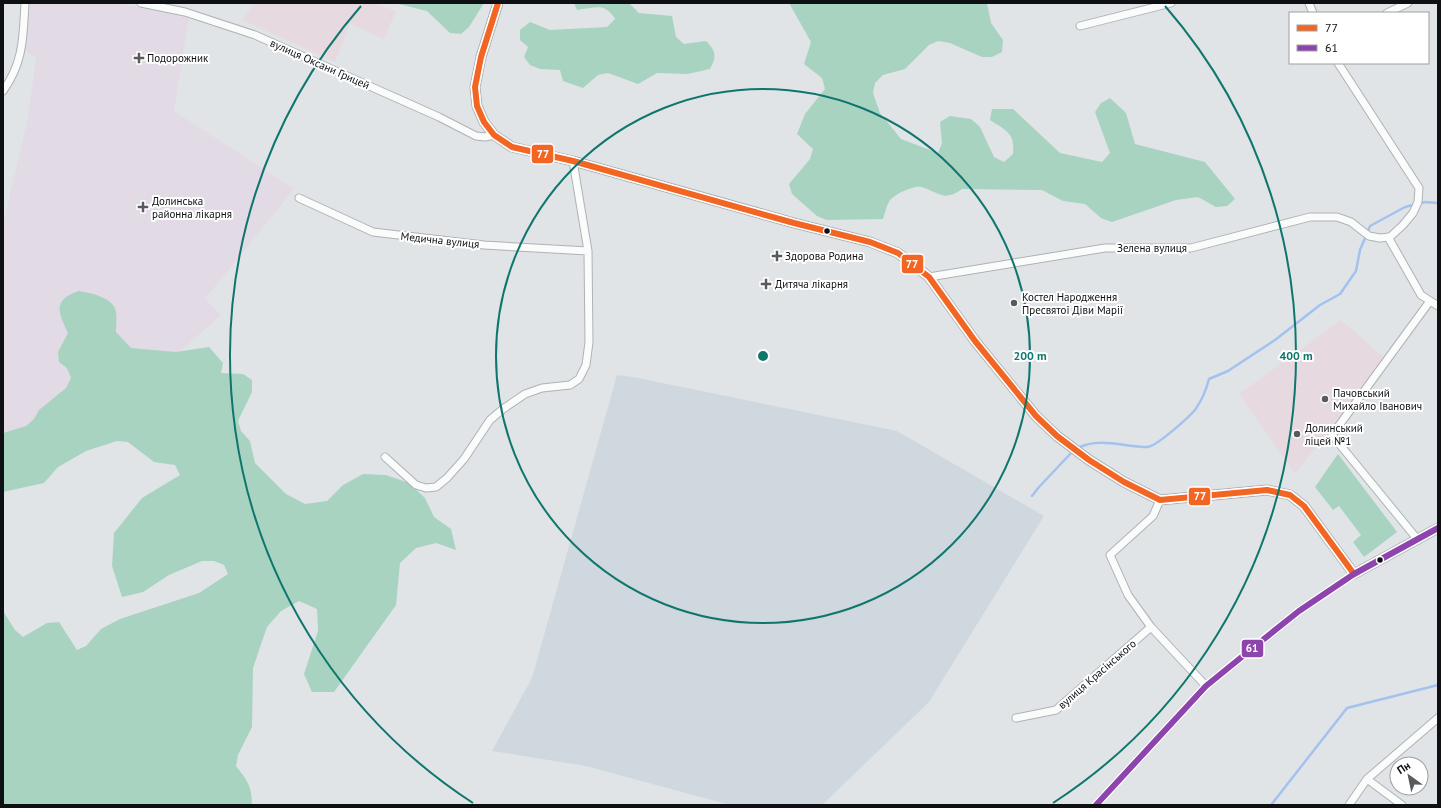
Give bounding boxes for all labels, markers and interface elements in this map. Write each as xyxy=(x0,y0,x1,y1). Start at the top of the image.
legend xyxy=(1289,12,1429,64)
text: 77 xyxy=(1325,20,1338,35)
street label: вулиця Оксани Грицей xyxy=(268,36,372,92)
text: 61 xyxy=(1325,40,1338,55)
place label: Подорожник xyxy=(147,51,209,65)
marker: Подорожник xyxy=(134,53,144,63)
line badge: 77 xyxy=(531,144,554,164)
text: 77 xyxy=(537,147,549,161)
place label: Долинська районна лікарня xyxy=(152,194,232,221)
marker: Долинська районна лікарня xyxy=(137,201,149,213)
unlabelled marker xyxy=(822,226,832,236)
street label: Медична вулиця xyxy=(400,229,480,251)
street label: Зелена вулиця xyxy=(1117,241,1187,255)
place label: Здорова Родина xyxy=(785,249,863,263)
marker: Здорова Родина xyxy=(772,251,782,261)
line badge: 77 xyxy=(901,254,924,274)
text: 77 xyxy=(906,257,918,271)
place label: Дитяча лікарня xyxy=(775,277,848,291)
marker: Дитяча лікарня xyxy=(760,278,772,290)
place label: Костел Народження Пресвятої Діви Марії xyxy=(1022,290,1123,317)
marker: Костел Народження Пресвятої Діви Марії xyxy=(1009,298,1019,308)
text: 200 m xyxy=(1013,348,1047,363)
text: 400 m xyxy=(1279,348,1313,363)
centre of rings xyxy=(756,349,770,363)
place label: Пачовський Михайло Іванович xyxy=(1333,386,1422,413)
marker: Пачовський Михайло Іванович xyxy=(1320,394,1330,404)
place label: Долинський ліцей №1 xyxy=(1304,421,1363,448)
marker: Долинський ліцей №1 xyxy=(1292,429,1302,439)
line badge: 77 xyxy=(1188,487,1211,506)
text: 77 xyxy=(1194,489,1206,503)
unlabelled marker xyxy=(1375,555,1385,565)
street label: вулиця Красінського xyxy=(1055,636,1139,712)
line badge: 61 xyxy=(1241,639,1264,658)
text: 61 xyxy=(1246,641,1258,655)
north arrow xyxy=(1389,756,1429,796)
text: Пн xyxy=(1394,758,1413,777)

